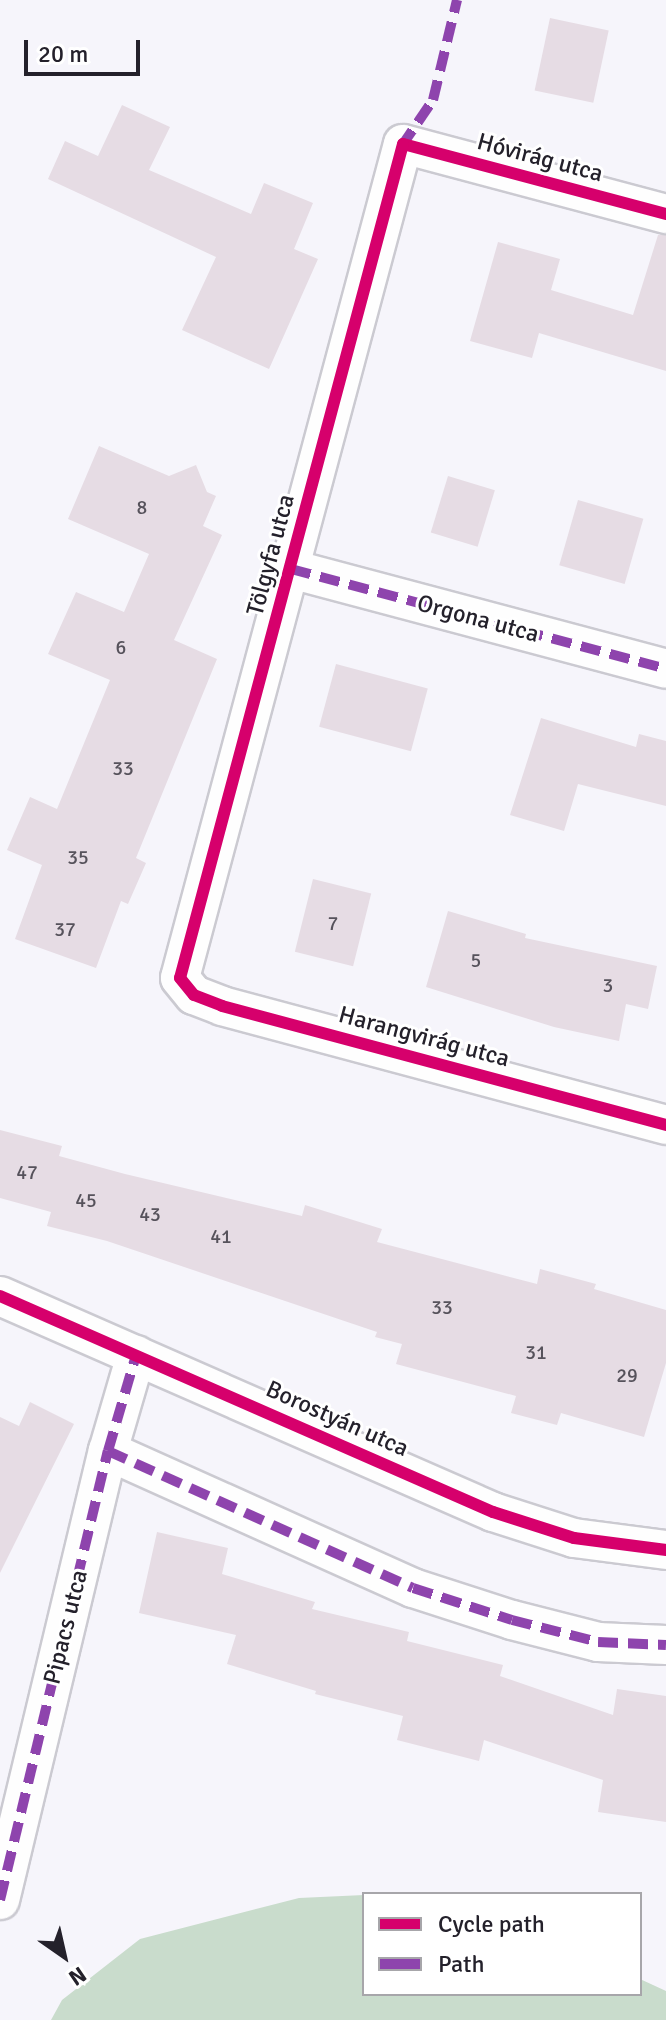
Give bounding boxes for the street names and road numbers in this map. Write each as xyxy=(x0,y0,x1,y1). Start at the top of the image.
street label: Hóvirág utca xyxy=(474,127,606,189)
street label: Tölgyfa utca xyxy=(241,491,301,619)
street label: Orgona utca xyxy=(414,589,542,649)
street label: Harangvirág utca xyxy=(335,1000,513,1074)
street label: Borostyán utca xyxy=(261,1375,413,1463)
street label: Pipacs utca xyxy=(38,1567,94,1687)

